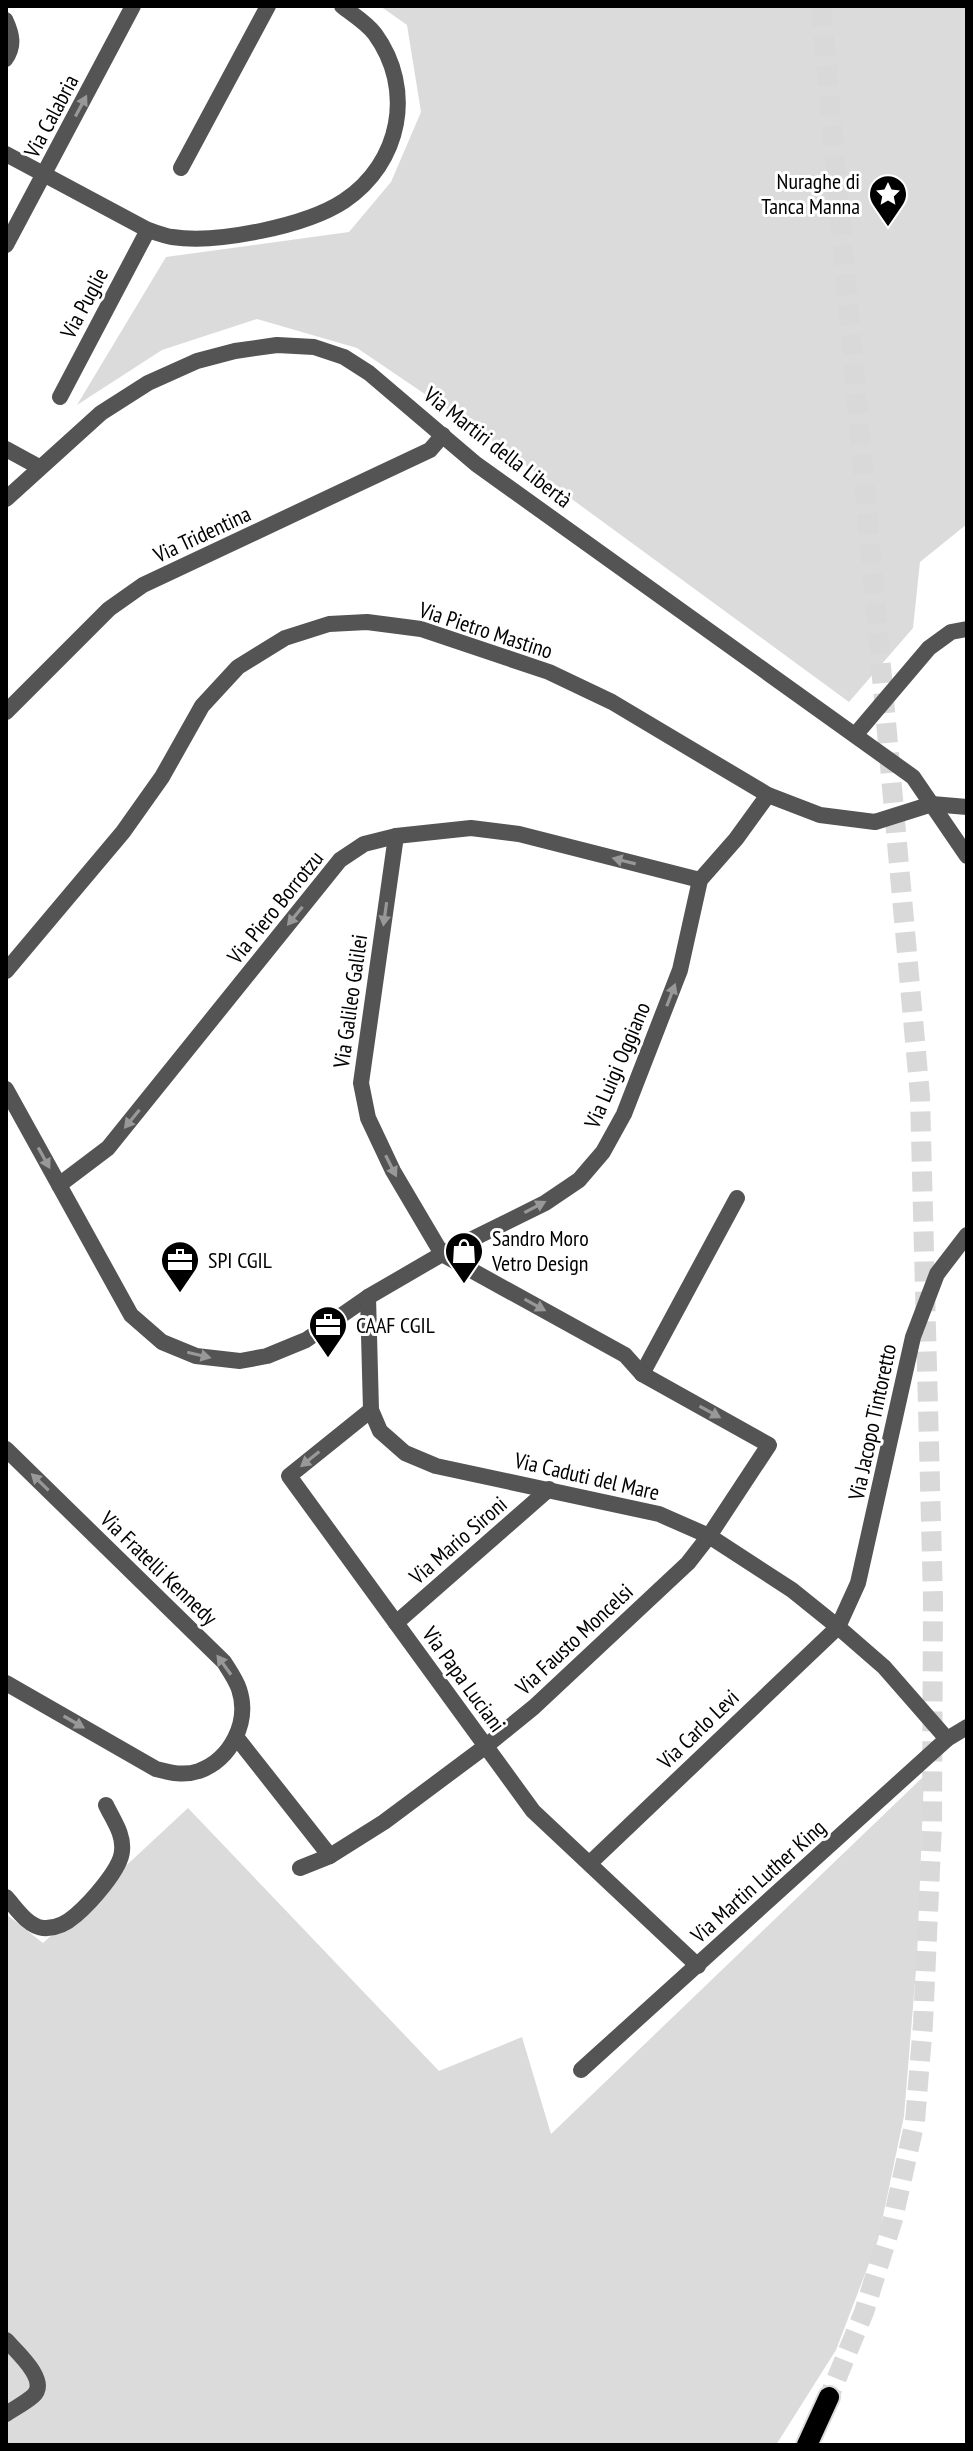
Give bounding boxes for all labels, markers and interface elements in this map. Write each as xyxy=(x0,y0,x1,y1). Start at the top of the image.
street label: Via Calabria xyxy=(17,70,85,163)
one-way arrow xyxy=(74,94,87,117)
place label: Nuraghe di Tanca Manna xyxy=(761,167,860,220)
place icon: Nuraghe di Tanca Manna xyxy=(867,173,909,228)
street label: Via Puglie xyxy=(53,263,114,344)
street label: Via Martiri della Libertà xyxy=(418,380,578,514)
street label: Via Tridentina xyxy=(148,499,255,569)
street label: Via Pietro Mastino xyxy=(415,595,556,665)
street label: Via Piero Borrotzu xyxy=(220,845,329,970)
one-way arrow xyxy=(612,854,637,866)
one-way arrow xyxy=(378,901,391,926)
one-way arrow xyxy=(287,906,304,926)
street label: Via Galileo Galilei xyxy=(327,932,373,1071)
one-way arrow xyxy=(664,982,677,1006)
street label: Via Luigi Oggiano xyxy=(577,998,656,1133)
one-way arrow xyxy=(124,1109,141,1129)
one-way arrow xyxy=(37,1146,51,1169)
one-way arrow xyxy=(384,1154,398,1177)
one-way arrow xyxy=(524,1201,547,1214)
place label: Sandro Moro Vetro Design xyxy=(491,1224,589,1277)
shop icon: Sandro Moro Vetro Design xyxy=(443,1230,485,1285)
office icon: SPI CGIL xyxy=(159,1239,201,1294)
place label: SPI CGIL xyxy=(208,1246,272,1274)
one-way arrow xyxy=(524,1298,547,1312)
office icon: CAAF CGIL xyxy=(307,1304,349,1359)
place label: CAAF CGIL xyxy=(356,1311,435,1339)
street label: Via Jacopo Tintoretto xyxy=(842,1341,902,1504)
one-way arrow xyxy=(186,1349,211,1361)
one-way arrow xyxy=(699,1405,722,1419)
street label: Via Caduti del Mare xyxy=(511,1445,662,1506)
one-way arrow xyxy=(300,1450,320,1467)
one-way arrow xyxy=(31,1474,50,1492)
street label: Via Mario Sironi xyxy=(403,1490,513,1591)
street label: Via Fratelli Kennedy xyxy=(94,1504,224,1631)
street label: Via Fausto Moncelsi xyxy=(509,1577,639,1701)
street label: Via Papa Luciani xyxy=(416,1620,512,1737)
one-way arrow xyxy=(216,1654,232,1676)
street label: Via Carlo Levi xyxy=(651,1683,745,1775)
one-way arrow xyxy=(62,1715,85,1729)
street label: Via Martin Luther King xyxy=(684,1813,831,1949)

